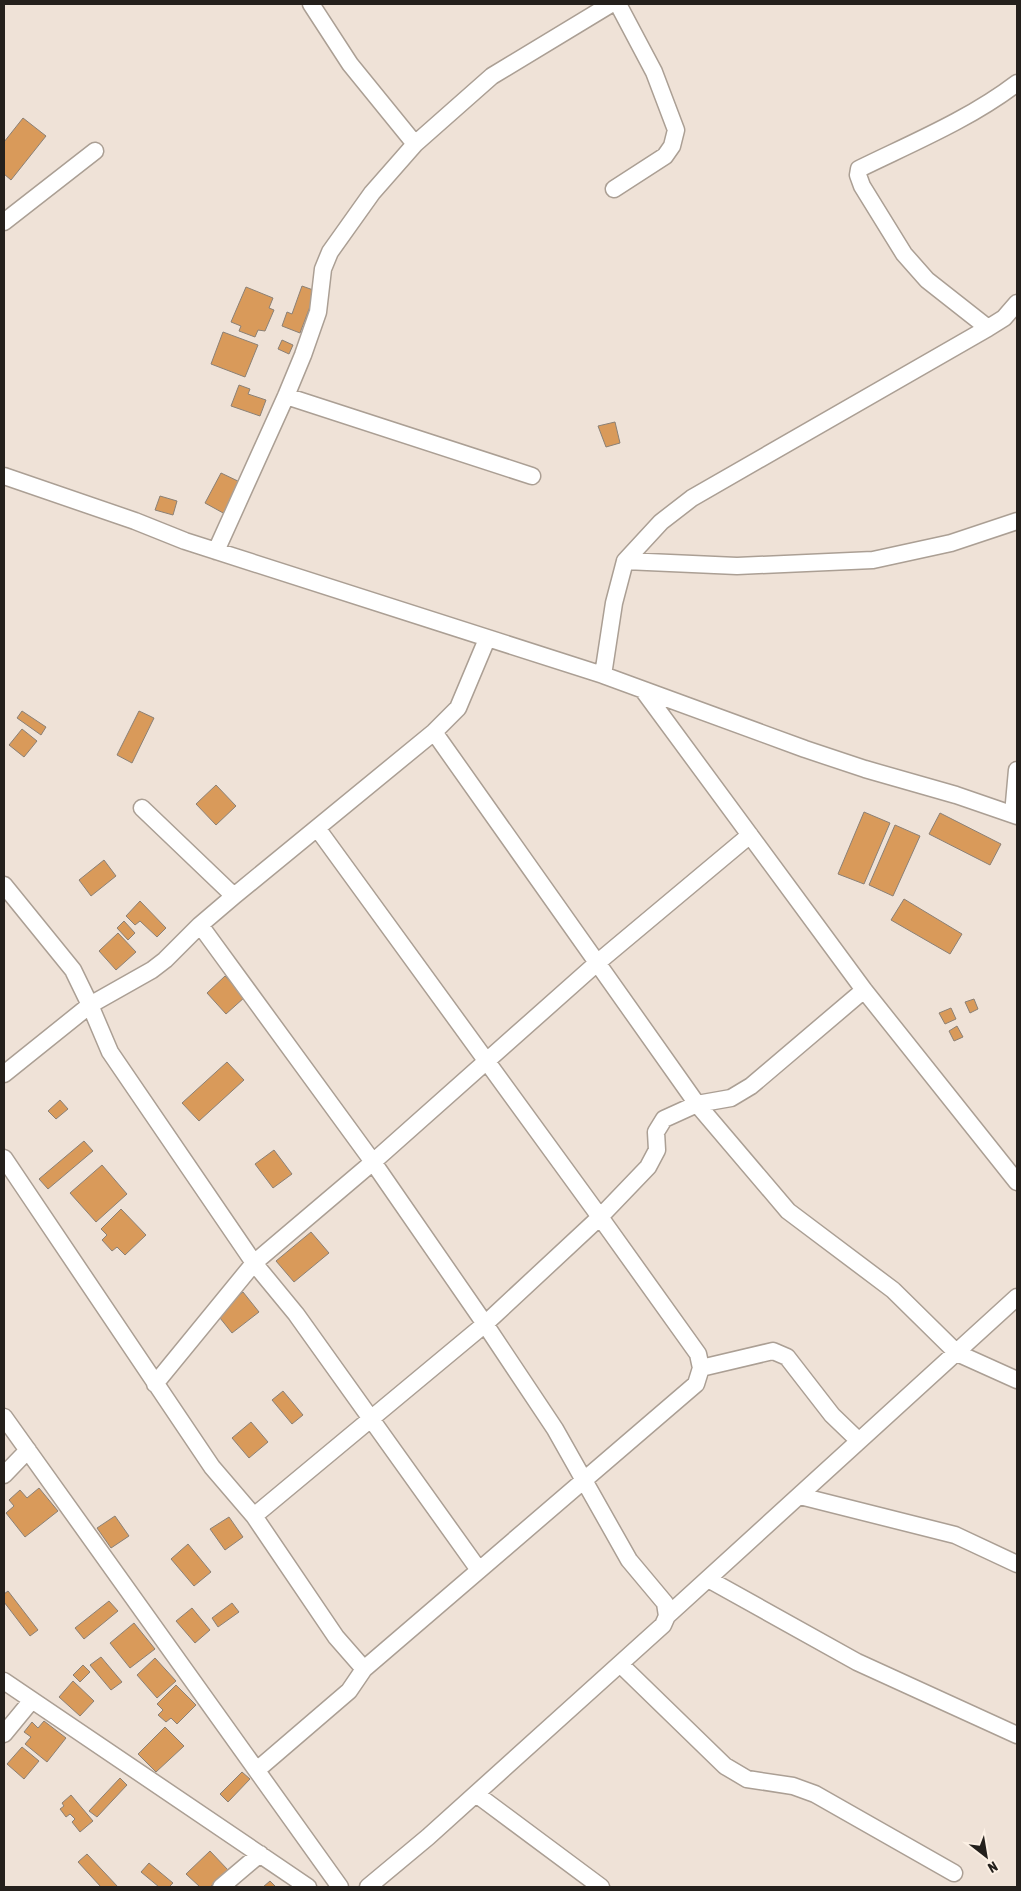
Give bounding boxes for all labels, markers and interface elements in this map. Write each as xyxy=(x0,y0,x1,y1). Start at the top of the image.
north arrow xyxy=(961,1831,1011,1881)
text: N xyxy=(985,1858,1000,1876)

